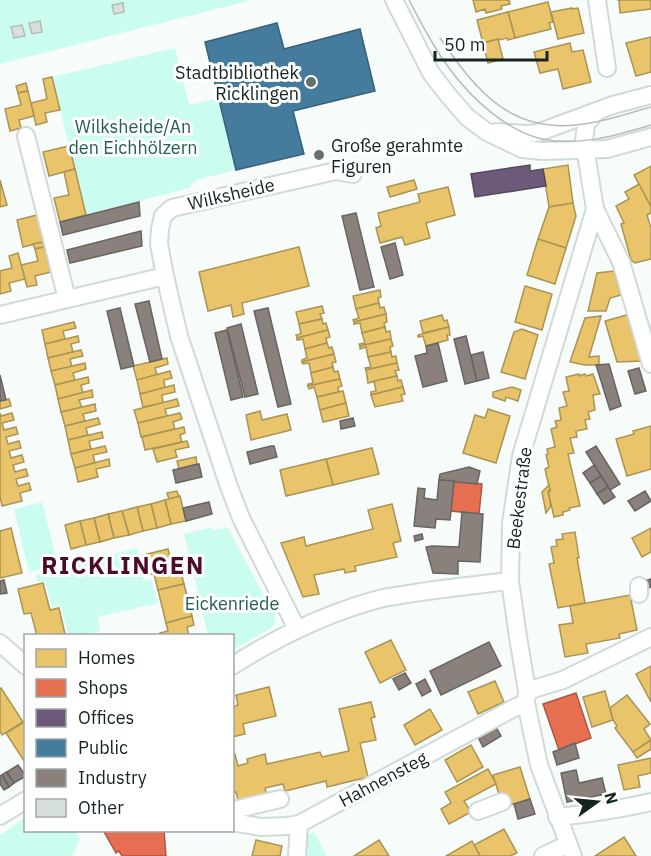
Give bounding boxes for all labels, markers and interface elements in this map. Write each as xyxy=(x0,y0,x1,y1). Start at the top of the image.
scale bar xyxy=(435,24,548,62)
text: 50 m xyxy=(444,33,486,56)
place label: Stadtbibliothek Ricklingen xyxy=(175,61,300,105)
marker: Stadtbibliothek Ricklingen xyxy=(304,75,318,89)
park label: Wilksheide/An den Eichhölzern xyxy=(68,115,198,159)
place label: Große gerahmte Figuren xyxy=(331,134,463,178)
marker: Große gerahmte Figuren xyxy=(312,148,326,162)
street label: Wilksheide xyxy=(185,173,277,215)
street label: Beekestraße xyxy=(501,445,537,551)
district label: RICKLINGEN xyxy=(41,549,205,581)
park label: Eickenriede xyxy=(185,592,279,615)
legend xyxy=(24,634,234,832)
text: Homes xyxy=(78,646,135,669)
text: Shops xyxy=(78,676,128,699)
text: Offices xyxy=(78,706,134,729)
text: Public xyxy=(78,736,128,759)
street label: Hahnensteg xyxy=(335,746,432,812)
text: Industry xyxy=(78,766,147,789)
north arrow xyxy=(567,772,627,832)
text: N xyxy=(600,790,623,806)
text: Other xyxy=(78,796,124,819)

